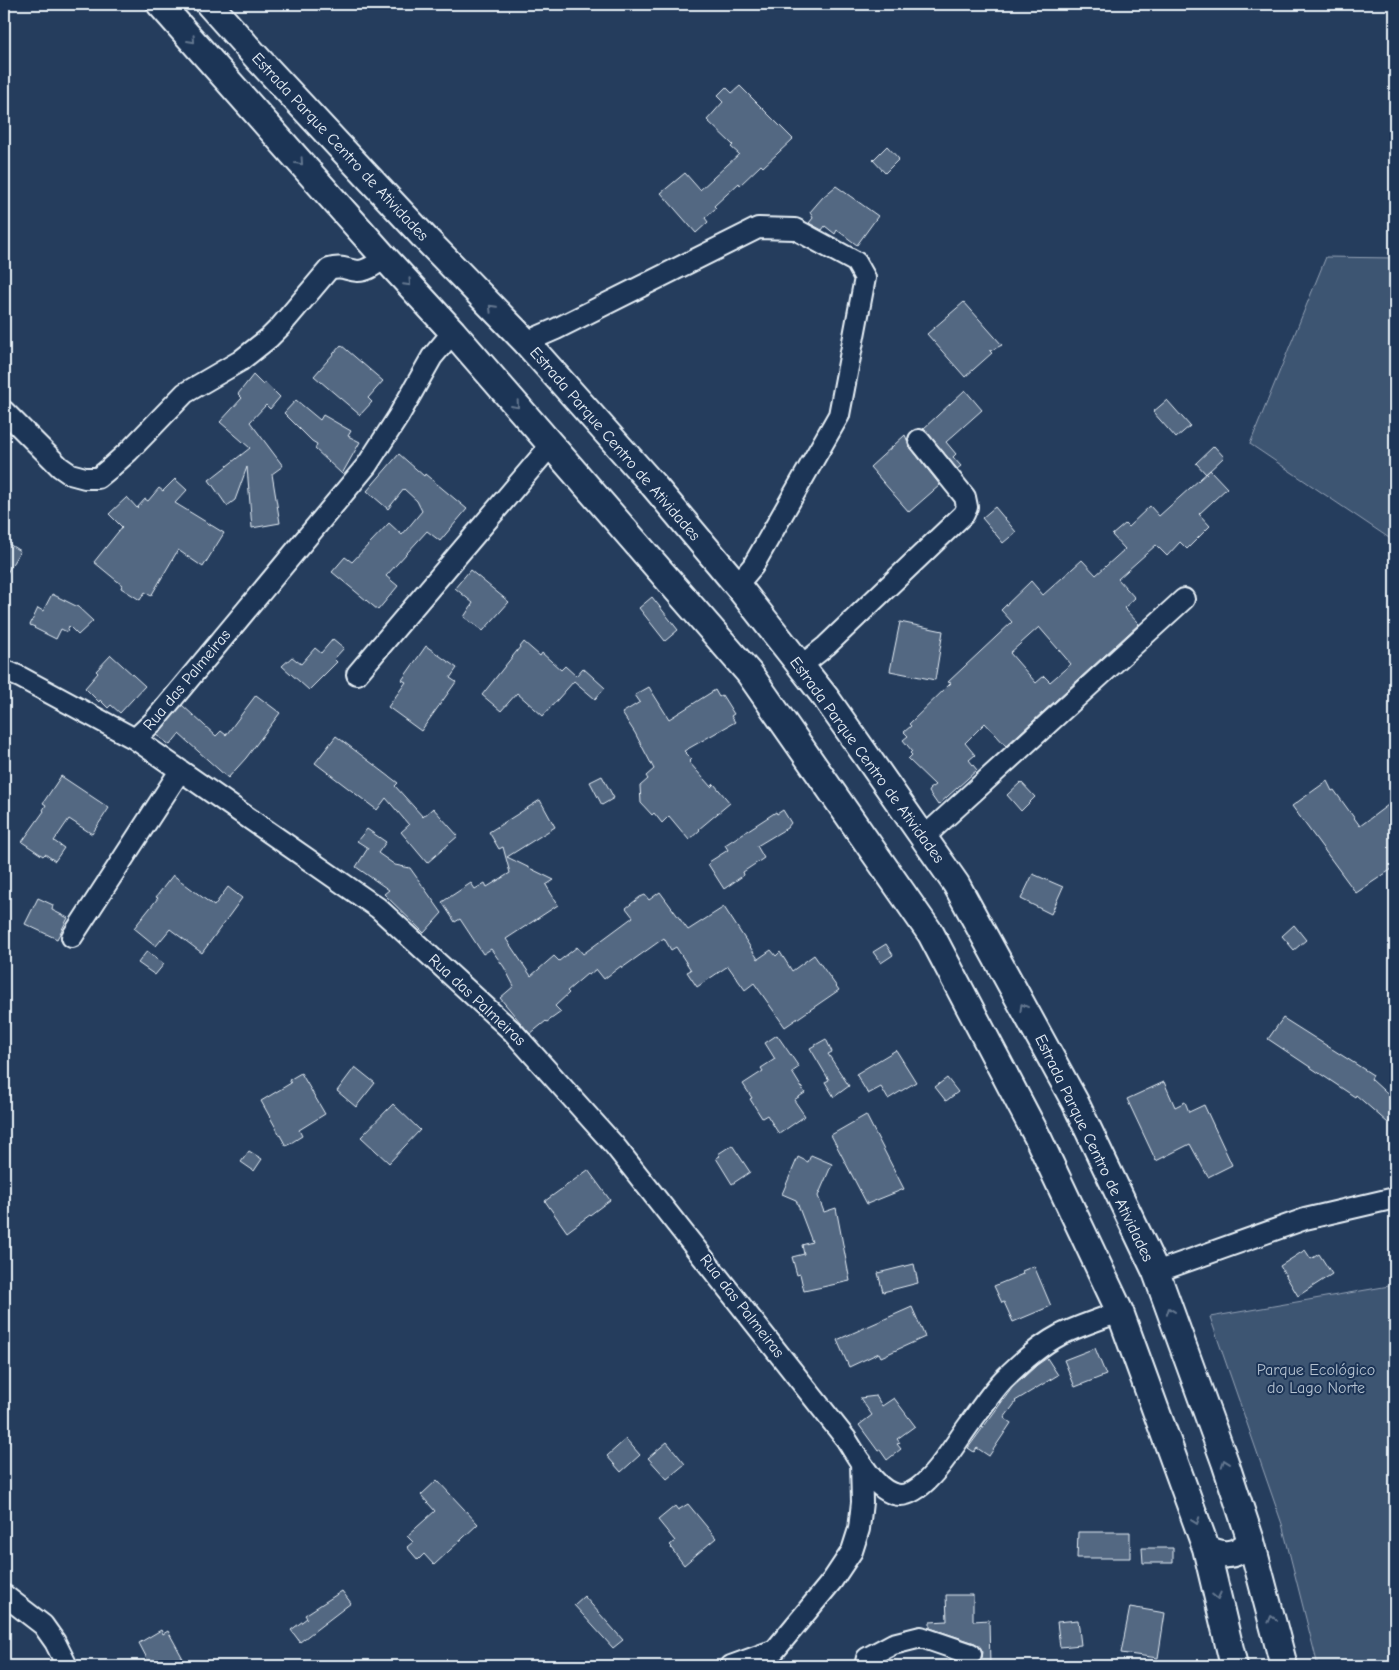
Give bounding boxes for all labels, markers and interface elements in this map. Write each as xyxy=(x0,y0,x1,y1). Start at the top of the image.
one-way arrow xyxy=(186,35,195,44)
street label: Estrada Parque Centro de Atividades xyxy=(248,49,432,245)
one-way arrow xyxy=(294,157,303,166)
one-way arrow xyxy=(402,278,411,287)
one-way arrow xyxy=(489,304,498,313)
street label: Estrada Parque Centro de Atividades xyxy=(526,344,704,545)
one-way arrow xyxy=(510,399,519,408)
street label: Rua das Palmeiras xyxy=(140,626,235,734)
street label: Estrada Parque Centro de Atividades xyxy=(786,653,948,867)
street label: Rua das Palmeiras xyxy=(425,950,529,1050)
one-way arrow xyxy=(1019,1003,1029,1012)
street label: Estrada Parque Centro de Atividades xyxy=(1031,1032,1157,1265)
street label: Rua das Palmeiras xyxy=(696,1251,788,1361)
one-way arrow xyxy=(1166,1307,1176,1315)
park label: Parque Ecológico do Lago Norte xyxy=(1257,1361,1375,1397)
one-way arrow xyxy=(1221,1460,1231,1468)
one-way arrow xyxy=(1190,1517,1200,1525)
one-way arrow xyxy=(1211,1591,1222,1600)
one-way arrow xyxy=(1267,1616,1277,1624)

